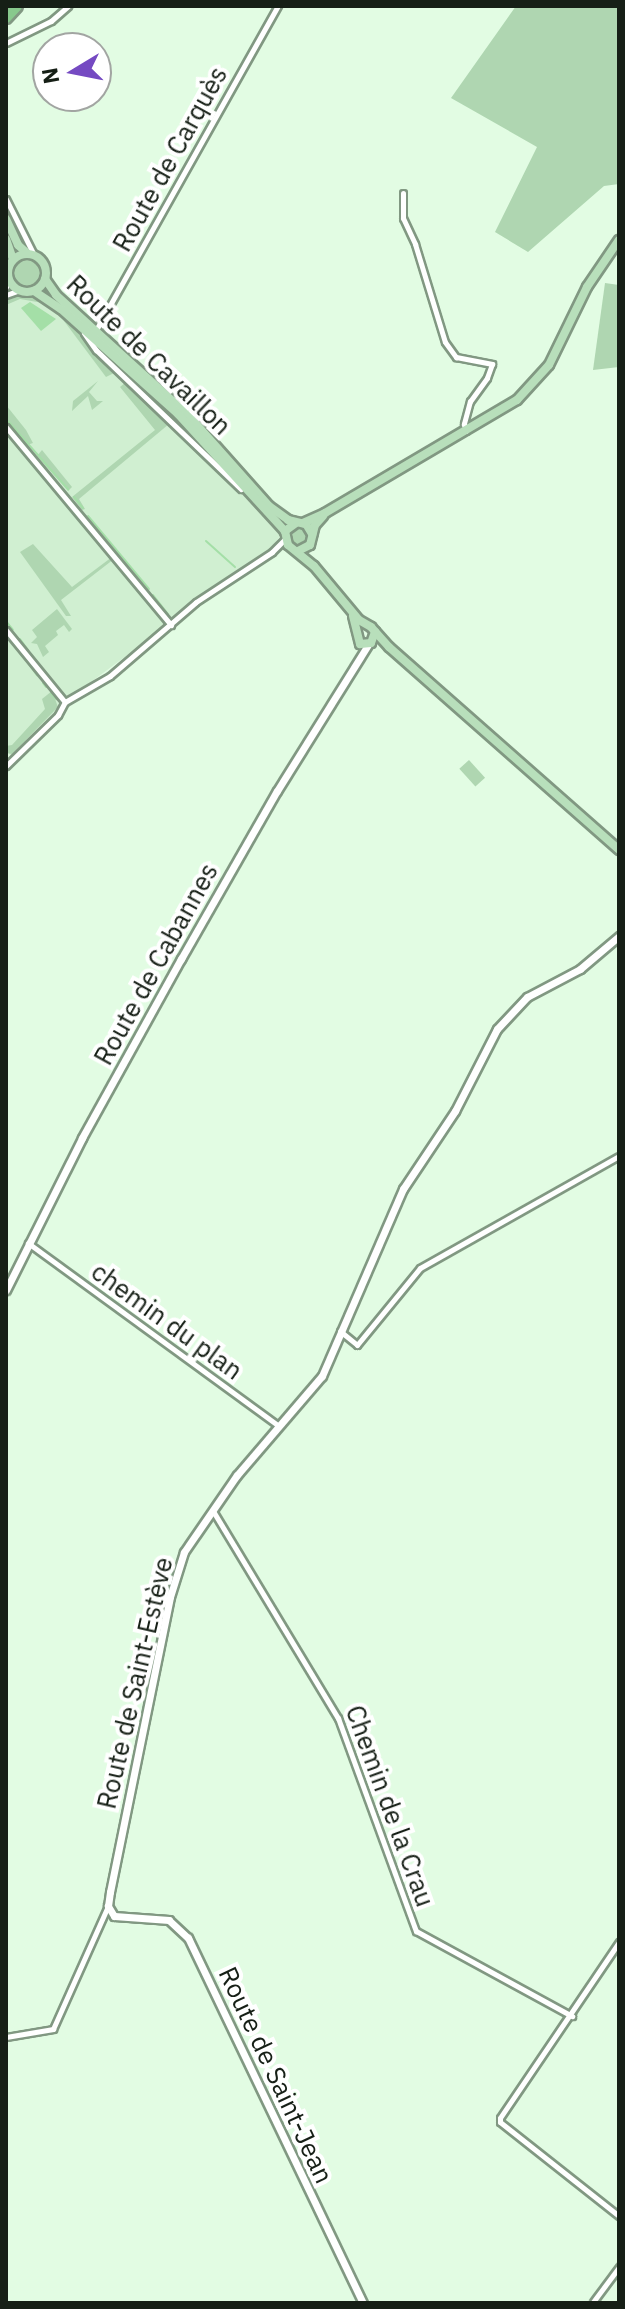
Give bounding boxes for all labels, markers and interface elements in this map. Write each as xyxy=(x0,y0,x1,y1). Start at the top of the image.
north arrow xyxy=(32,32,112,112)
street label: Route de Carquès xyxy=(106,61,234,257)
text: N xyxy=(34,66,66,86)
street label: Route de Cavaillon xyxy=(60,269,238,441)
street label: Route de Cabannes xyxy=(88,858,224,1070)
street label: chemin du plan xyxy=(85,1256,249,1386)
street label: Route de Saint-Estève xyxy=(91,1554,179,1812)
street label: Chemin de la Crau xyxy=(339,1701,441,1911)
street label: Route de Saint-Jean xyxy=(212,1962,340,2188)

